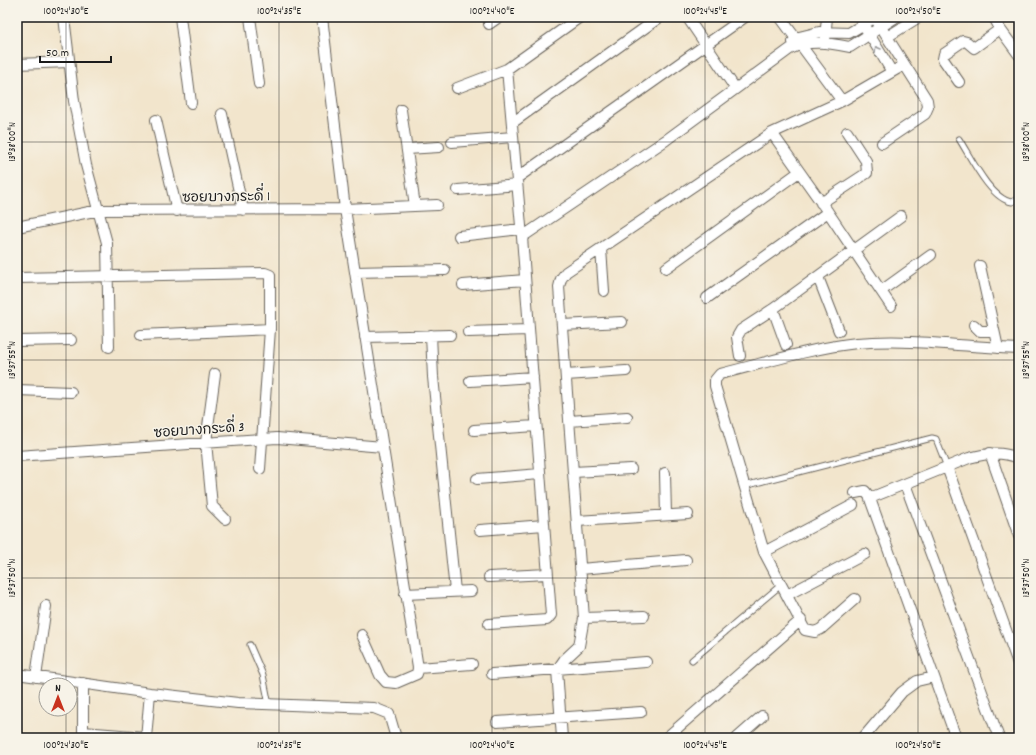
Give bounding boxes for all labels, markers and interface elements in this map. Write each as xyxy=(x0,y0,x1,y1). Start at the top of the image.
text: 100°24'30"E xyxy=(44,5,89,19)
text: 100°24'35"E xyxy=(257,5,301,19)
text: 100°24'40"E xyxy=(470,5,515,19)
text: 100°24'45"E xyxy=(683,5,727,19)
text: 100°24'50"E xyxy=(896,5,941,19)
scale bar xyxy=(40,38,111,64)
text: 50 m xyxy=(46,45,69,62)
one-way arrow xyxy=(875,46,882,53)
text: 13°38'00"N xyxy=(6,122,20,162)
text: 13°38'00"N xyxy=(1020,122,1034,162)
street label: ซอยบางกระดี่ 1 xyxy=(182,182,270,209)
text: 13°37'55"N xyxy=(6,341,20,379)
text: 13°37'55"N xyxy=(1020,341,1034,379)
street label: ซอยบางกระดี่ 3 xyxy=(153,413,245,444)
text: 13°37'50"N xyxy=(6,559,20,597)
text: 13°37'50"N xyxy=(1020,559,1034,597)
north arrow xyxy=(38,677,78,717)
text: N xyxy=(55,681,61,697)
text: 100°24'30"E xyxy=(44,739,89,753)
text: 100°24'35"E xyxy=(257,739,301,753)
text: 100°24'40"E xyxy=(470,739,515,753)
text: 100°24'45"E xyxy=(683,739,727,753)
text: 100°24'50"E xyxy=(896,739,941,753)

